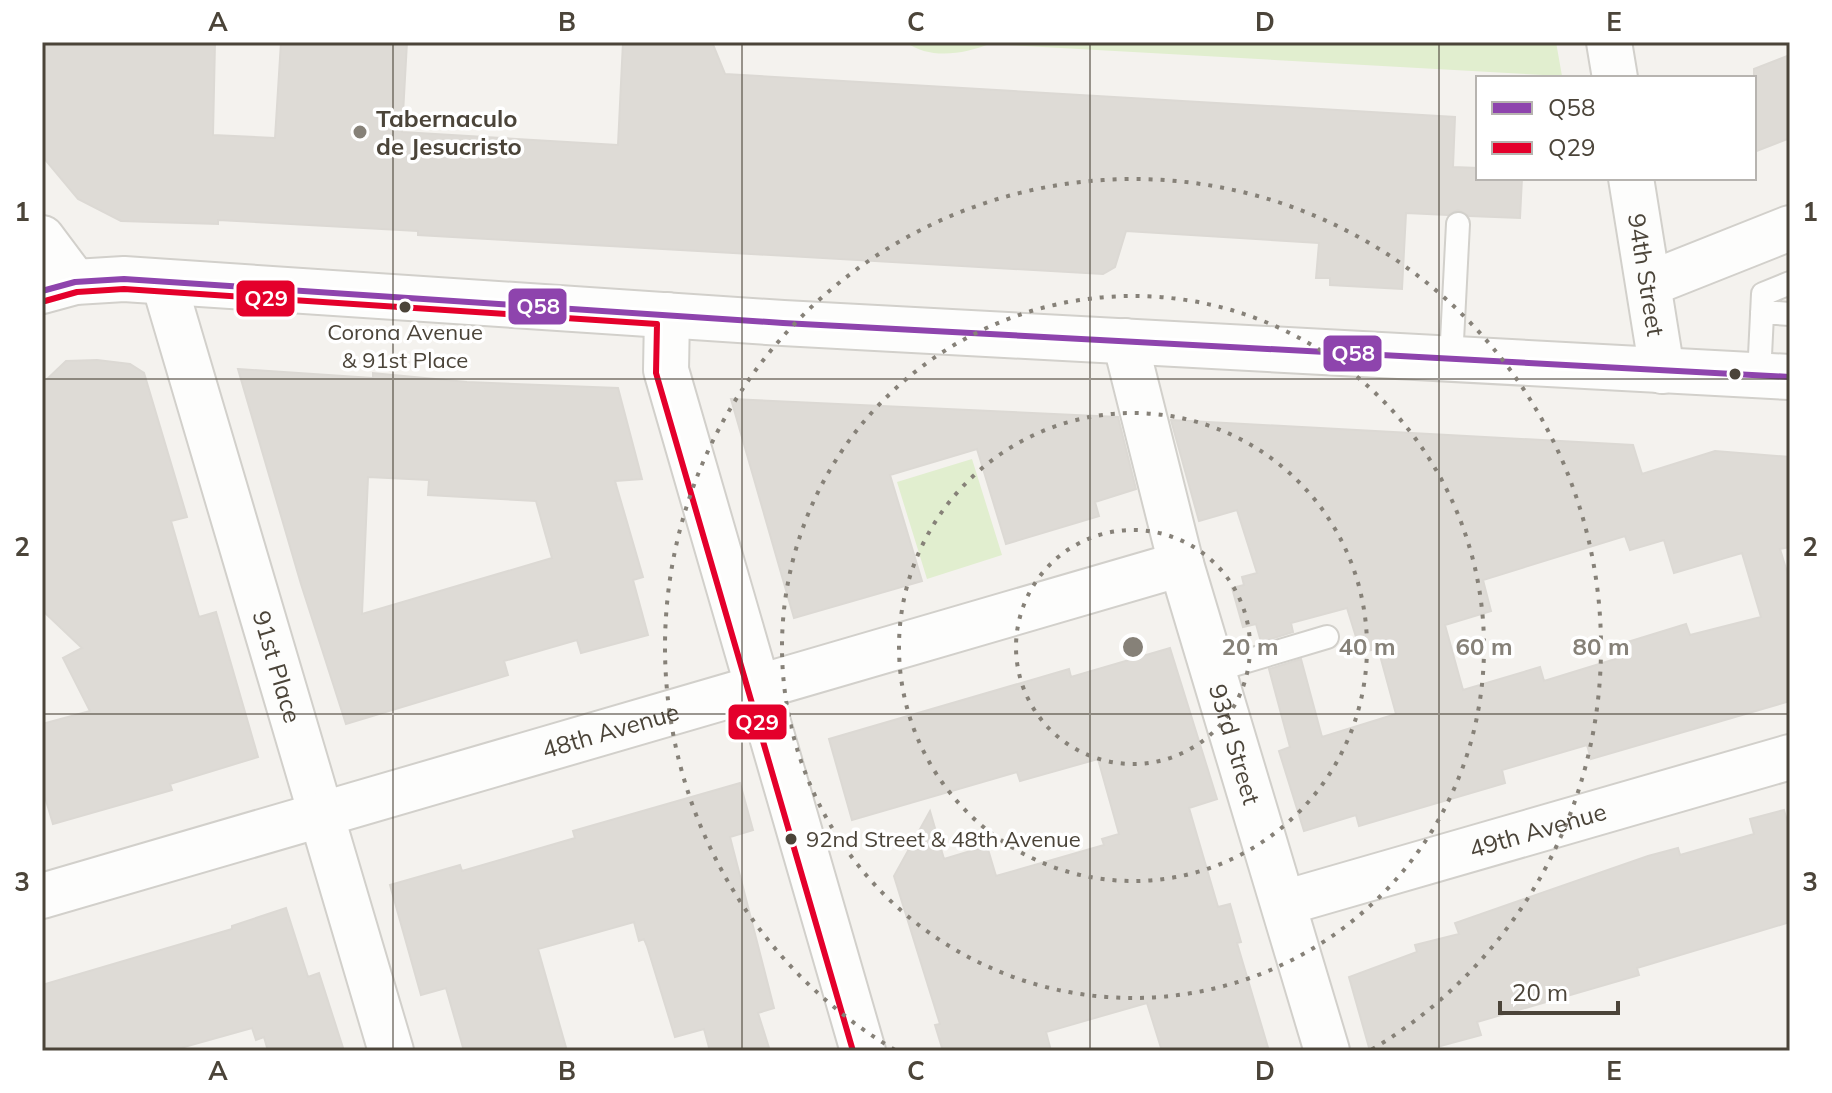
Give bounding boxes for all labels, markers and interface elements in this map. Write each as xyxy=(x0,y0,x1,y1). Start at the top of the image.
text: A xyxy=(208,5,228,38)
text: B xyxy=(558,5,576,38)
text: C xyxy=(907,5,925,38)
text: D xyxy=(1255,5,1275,38)
text: E xyxy=(1606,5,1622,38)
legend xyxy=(1476,76,1756,180)
text: Q58 xyxy=(1548,92,1595,122)
place label: Tabernaculo de Jesucristo xyxy=(376,103,522,161)
marker: Tabernaculo de Jesucristo xyxy=(351,123,369,141)
text: Q29 xyxy=(1548,132,1595,162)
text: 1 xyxy=(14,195,30,228)
text: 1 xyxy=(1802,195,1818,228)
street label: 94th Street xyxy=(1622,211,1671,338)
line badge: Q29 xyxy=(235,279,296,318)
text: Q29 xyxy=(244,284,288,312)
line badge: Q58 xyxy=(507,287,568,326)
text: Q58 xyxy=(516,292,560,320)
marker: Corona Avenue & 91st Place xyxy=(397,299,413,315)
place label: Corona Avenue & 91st Place xyxy=(327,318,483,374)
line badge: Q58 xyxy=(1322,334,1383,373)
text: Q58 xyxy=(1331,339,1375,367)
unlabelled marker xyxy=(1727,366,1743,382)
text: 2 xyxy=(14,530,30,563)
text: 2 xyxy=(1802,530,1818,563)
street label: 91st Place xyxy=(247,607,308,726)
text: 20 m xyxy=(1222,631,1278,661)
text: 40 m xyxy=(1339,631,1395,661)
text: 60 m xyxy=(1456,631,1512,661)
text: 80 m xyxy=(1573,631,1629,661)
centre of rings xyxy=(1119,633,1147,661)
street label: 93rd Street xyxy=(1203,680,1267,808)
street label: 48th Avenue xyxy=(538,696,682,764)
line badge: Q29 xyxy=(727,703,788,741)
text: Q29 xyxy=(735,708,779,736)
street label: 49th Avenue xyxy=(1466,796,1610,864)
place label: 92nd Street & 48th Avenue xyxy=(806,825,1081,853)
marker: 92nd Street & 48th Avenue xyxy=(783,831,799,847)
text: 3 xyxy=(14,865,30,898)
text: 3 xyxy=(1802,865,1818,898)
scale bar xyxy=(1500,965,1618,1015)
text: 20 m xyxy=(1512,977,1568,1007)
text: A xyxy=(208,1054,228,1087)
text: B xyxy=(558,1054,576,1087)
text: C xyxy=(907,1054,925,1087)
text: D xyxy=(1255,1054,1275,1087)
text: E xyxy=(1606,1054,1622,1087)

